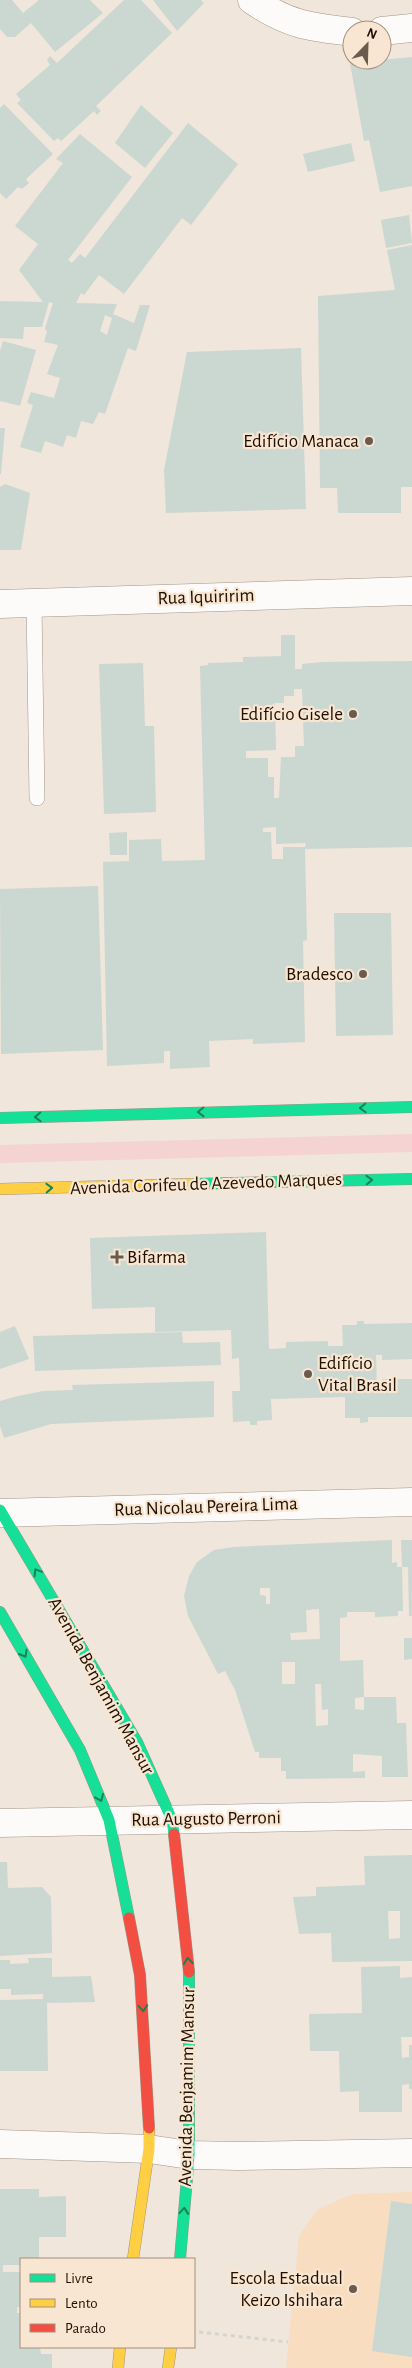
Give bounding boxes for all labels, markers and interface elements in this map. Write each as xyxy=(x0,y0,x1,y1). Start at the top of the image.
north arrow xyxy=(342,20,392,70)
text: N xyxy=(364,26,379,42)
place label: Edifício Manaca xyxy=(243,432,359,451)
marker: Edifício Manaca xyxy=(363,435,375,447)
street label: Rua Iquiririm xyxy=(157,586,255,608)
place label: Edifício Gisele xyxy=(240,705,343,724)
marker: Edifício Gisele xyxy=(347,708,359,720)
place label: Bradesco xyxy=(286,965,353,984)
marker: Bradesco xyxy=(357,968,369,980)
one-way arrow xyxy=(359,1103,367,1114)
one-way arrow xyxy=(197,1107,205,1118)
one-way arrow xyxy=(34,1111,42,1122)
street label: Avenida Corifeu de Azevedo Marques xyxy=(70,1170,342,1198)
one-way arrow xyxy=(365,1174,373,1185)
one-way arrow xyxy=(45,1183,53,1193)
place label: Bifarma xyxy=(127,1248,186,1267)
marker: Bifarma xyxy=(111,1251,123,1263)
place label: Edifício Vital Brasil xyxy=(318,1354,397,1395)
marker: Edifício Vital Brasil xyxy=(302,1368,314,1380)
street label: Rua Nicolau Pereira Lima xyxy=(114,1494,298,1520)
one-way arrow xyxy=(33,1568,43,1577)
street label: Avenida Benjamim Mansur xyxy=(44,1594,158,1778)
one-way arrow xyxy=(18,1649,28,1658)
one-way arrow xyxy=(94,1793,105,1802)
street label: Rua Augusto Perroni xyxy=(131,1808,281,1830)
one-way arrow xyxy=(183,1957,194,1965)
street label: Avenida Benjamim Mansur xyxy=(176,1987,198,2187)
one-way arrow xyxy=(137,2004,148,2012)
one-way arrow xyxy=(178,2206,189,2214)
legend xyxy=(20,2258,195,2348)
place label: Escola Estadual Keizo Ishihara xyxy=(230,2269,343,2310)
text: Livre xyxy=(65,2271,93,2286)
marker: Escola Estadual Keizo Ishihara xyxy=(347,2283,359,2295)
text: Lento xyxy=(65,2296,98,2311)
text: Parado xyxy=(65,2321,106,2336)

